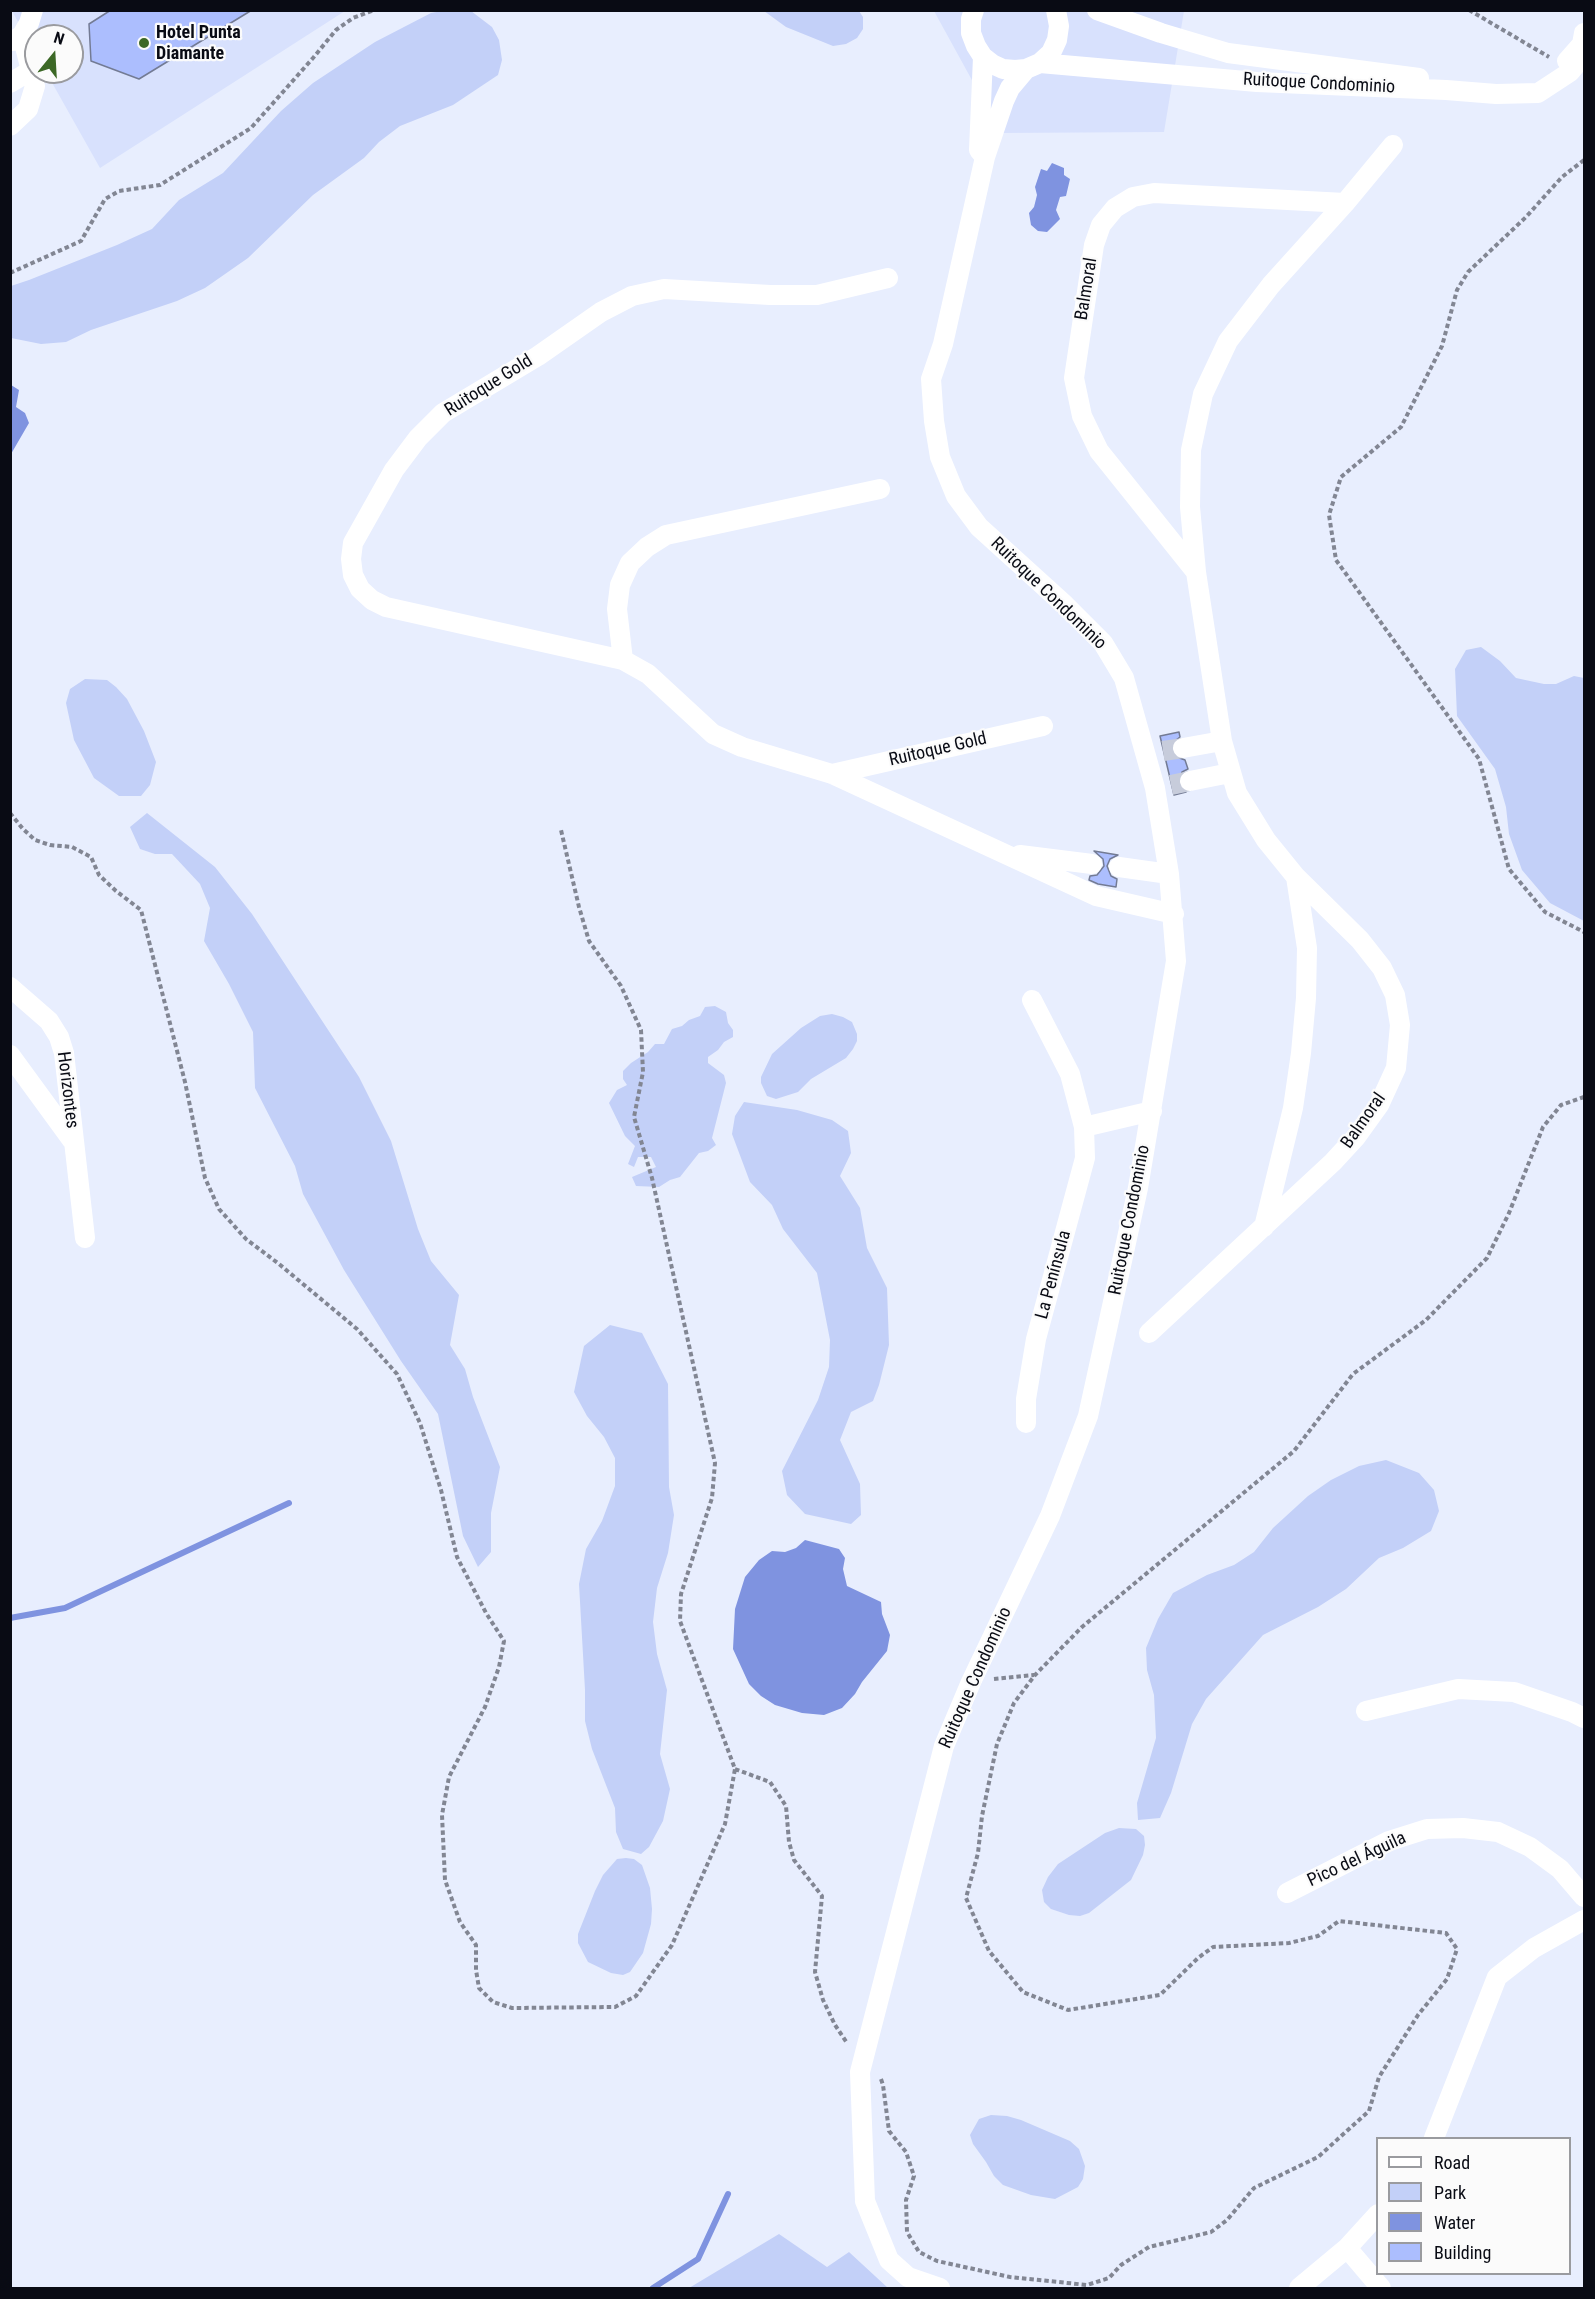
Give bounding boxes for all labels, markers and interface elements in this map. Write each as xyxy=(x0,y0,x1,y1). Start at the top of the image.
place label: Hotel Punta Diamante xyxy=(156,22,241,64)
north arrow xyxy=(24,24,84,84)
text: N xyxy=(51,28,67,49)
marker: Hotel Punta Diamante xyxy=(137,36,151,50)
street label: Ruitoque Condominio xyxy=(1242,69,1396,99)
street label: Balmoral xyxy=(1071,256,1103,322)
street label: Ruitoque Gold xyxy=(441,350,537,422)
street label: Ruitoque Condominio xyxy=(986,533,1110,655)
street label: Ruitoque Gold xyxy=(887,728,989,772)
street label: Horizontes xyxy=(52,1050,82,1130)
street label: Balmoral xyxy=(1337,1089,1391,1153)
street label: Ruitoque Condominio xyxy=(1105,1143,1155,1297)
street label: La Península xyxy=(1032,1228,1076,1322)
street label: Ruitoque Condominio xyxy=(935,1604,1017,1752)
street label: Pico del Águila xyxy=(1304,1828,1410,1892)
legend xyxy=(1376,2137,1571,2275)
text: Road xyxy=(1434,2152,1470,2173)
text: Park xyxy=(1434,2182,1466,2203)
text: Water xyxy=(1434,2212,1475,2233)
text: Building xyxy=(1434,2242,1491,2263)

